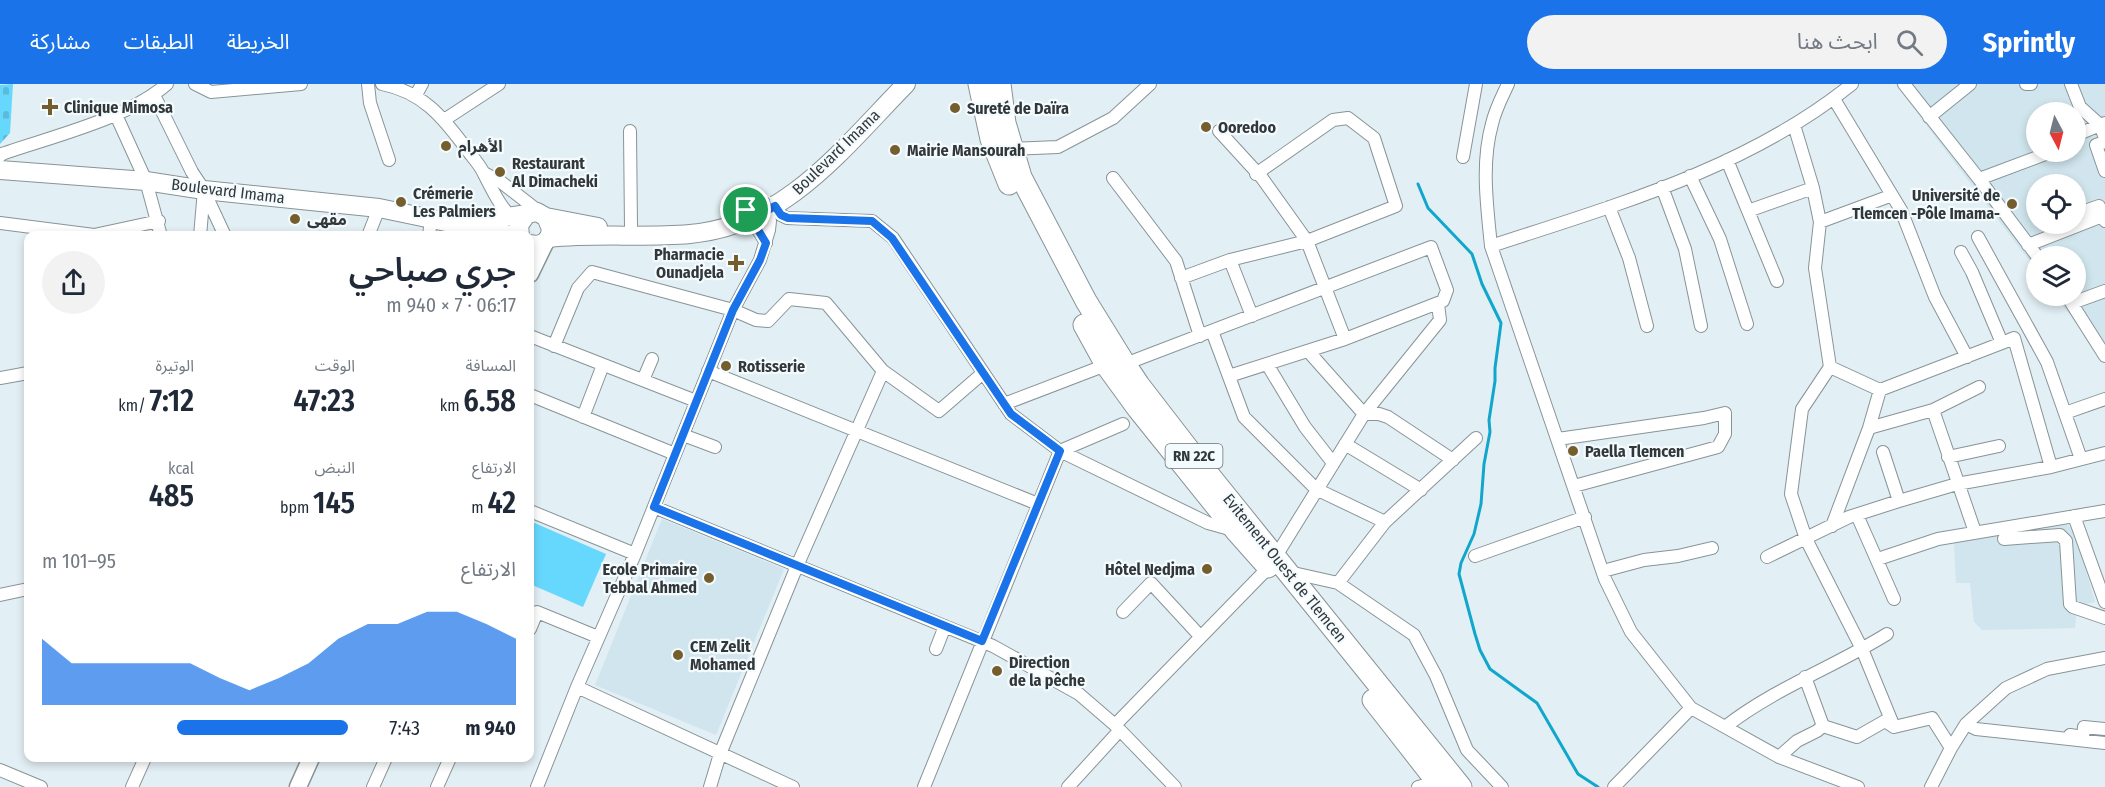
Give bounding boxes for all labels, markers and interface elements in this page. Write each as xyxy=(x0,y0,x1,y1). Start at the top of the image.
search box xyxy=(1527,15,1947,69)
icon: search xyxy=(1893,26,1926,59)
text: Sprintly xyxy=(1983,26,2075,59)
text: ابحث هنا xyxy=(1797,28,1878,55)
text: مشاركة xyxy=(30,29,91,55)
text: الطبقات xyxy=(124,29,194,55)
text: الخريطة xyxy=(227,29,290,55)
marker: Clinique Mimosa xyxy=(41,98,59,116)
place label: Clinique Mimosa xyxy=(64,98,173,117)
place label: Sureté de Daïra xyxy=(967,99,1069,118)
marker: Sureté de Daïra xyxy=(948,101,962,115)
north arrow xyxy=(2026,102,2086,162)
map controls xyxy=(2026,102,2086,306)
street label: Boulevard Imama xyxy=(788,105,884,199)
place label: Ooredoo xyxy=(1218,118,1276,137)
marker: Ooredoo xyxy=(1199,120,1213,134)
place label: الأهرام xyxy=(458,137,503,158)
marker: الأهرام xyxy=(439,139,453,153)
place label: Mairie Mansourah xyxy=(907,141,1026,160)
marker: Mairie Mansourah xyxy=(888,143,902,157)
place label: Restaurant Al Dimacheki xyxy=(511,154,598,191)
marker: Restaurant Al Dimacheki xyxy=(493,165,507,179)
button: locate xyxy=(2026,174,2086,234)
street label: Boulevard Imama xyxy=(170,175,286,207)
place label: Crémerie Les Palmiers xyxy=(413,184,496,221)
pin xyxy=(720,184,771,235)
place label: Université de Tlemcen -Pôle Imama- xyxy=(1852,186,2000,223)
icon: arrive xyxy=(729,193,762,226)
marker: Crémerie Les Palmiers xyxy=(394,195,408,209)
marker: Université de Tlemcen -Pôle Imama- xyxy=(2005,197,2019,211)
place label: مقهى xyxy=(307,210,347,229)
marker: مقهى xyxy=(288,212,302,226)
place label: Pharmacie Ounadjela xyxy=(654,245,724,282)
button: layers xyxy=(2026,246,2086,306)
text: جري صباحي xyxy=(349,250,516,290)
button: share xyxy=(42,251,105,314)
marker: Pharmacie Ounadjela xyxy=(729,256,743,270)
text: 06:17 · 7 × 940 m xyxy=(386,293,516,317)
text: الوتيرة xyxy=(156,356,194,375)
text: الوقت xyxy=(315,356,355,375)
text: المسافة xyxy=(466,356,516,375)
place label: Rotisserie xyxy=(738,357,805,376)
marker: Rotisserie xyxy=(719,359,733,373)
text: 7:12 xyxy=(149,383,194,419)
text: 47:23 xyxy=(293,383,355,419)
text: 6.58 xyxy=(463,383,516,419)
text: /km xyxy=(118,396,149,415)
text: km xyxy=(440,396,463,415)
place label: Paella Tlemcen xyxy=(1585,442,1684,461)
road number: RN 22C xyxy=(1166,444,1222,468)
marker: Paella Tlemcen xyxy=(1566,444,1580,458)
text: النبض xyxy=(314,458,355,477)
text: الارتفاع xyxy=(472,458,516,477)
text: kcal xyxy=(168,459,194,478)
text: 485 xyxy=(149,478,194,514)
text: 145 xyxy=(313,485,355,521)
text: 42 xyxy=(487,485,516,521)
street label: Evitement Ouest de Tlemcen xyxy=(1219,490,1351,646)
text: bpm xyxy=(280,498,313,517)
text: m xyxy=(471,498,487,517)
text: 95–101 m xyxy=(42,549,116,573)
text: الارتفاع xyxy=(461,557,516,581)
place label: Ecole Primaire Tebbal Ahmed xyxy=(603,560,697,597)
place label: Hôtel Nedjma xyxy=(1105,560,1195,579)
marker: Hôtel Nedjma xyxy=(1200,562,1214,576)
marker: Ecole Primaire Tebbal Ahmed xyxy=(702,571,716,585)
place label: CEM Zelit Mohamed xyxy=(690,637,755,674)
marker: CEM Zelit Mohamed xyxy=(671,648,685,662)
place label: Direction de la pêche xyxy=(1009,653,1085,690)
marker: Direction de la pêche xyxy=(990,664,1004,678)
text: 7:43 xyxy=(389,716,420,740)
text: 940 m xyxy=(465,716,516,740)

